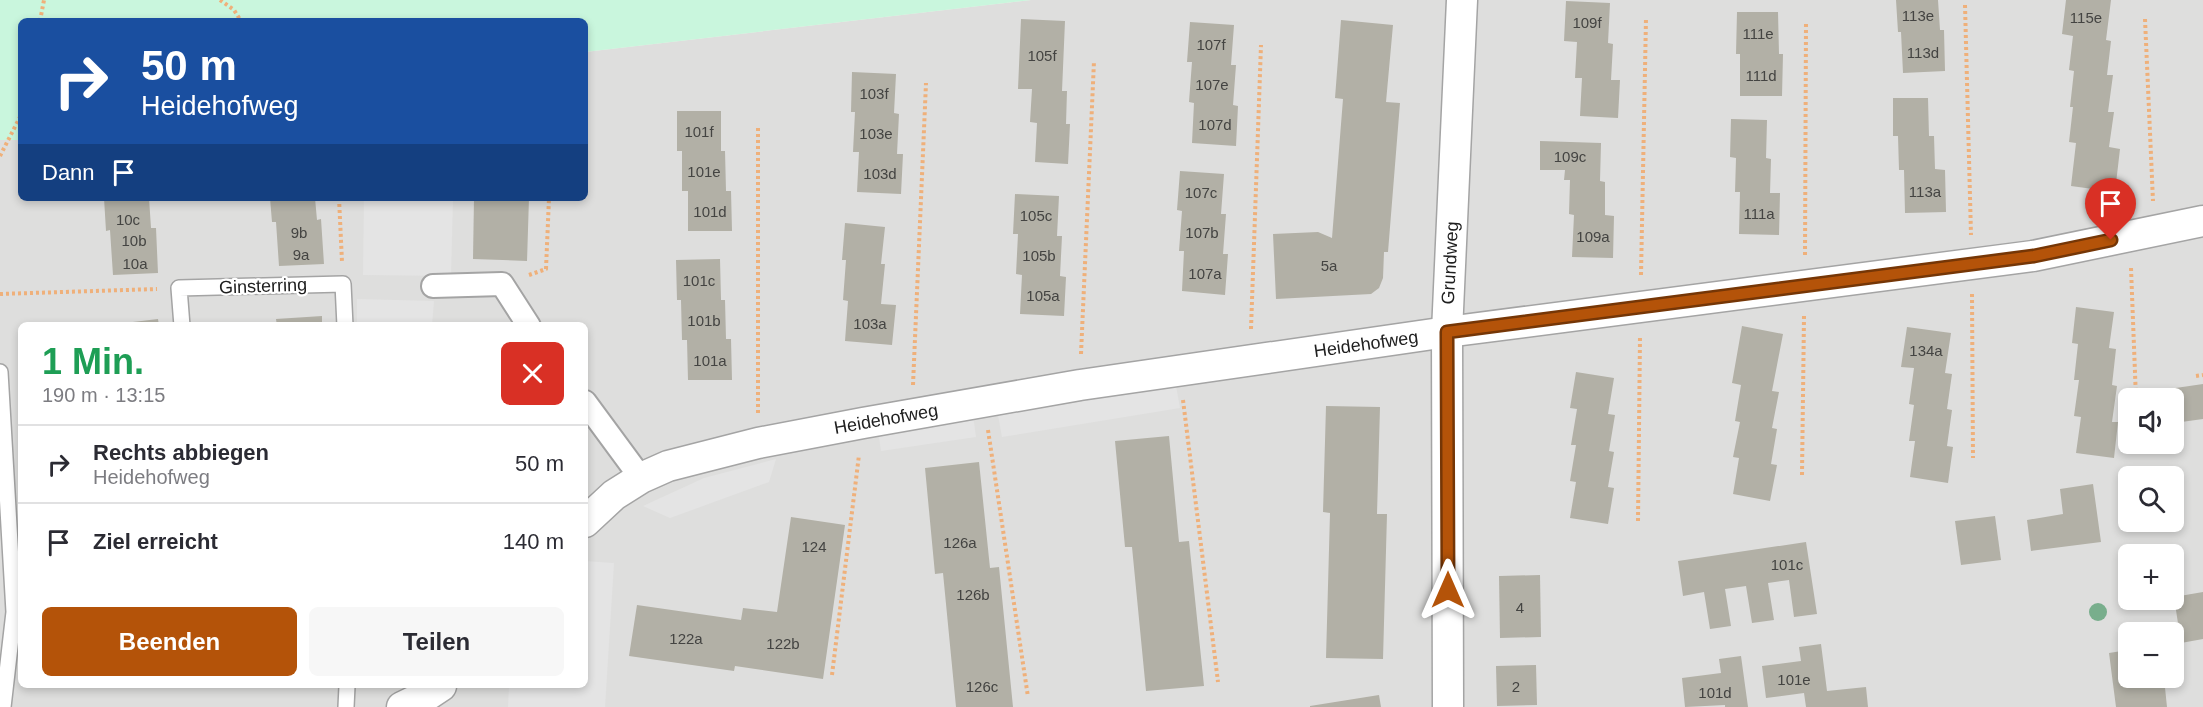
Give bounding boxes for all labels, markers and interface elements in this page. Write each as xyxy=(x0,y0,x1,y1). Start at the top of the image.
house number: 113e xyxy=(1902,7,1934,24)
house number: 115e xyxy=(2070,9,2102,26)
house number: 109f xyxy=(1572,14,1602,31)
house number: 111e xyxy=(1742,25,1774,42)
house number: 107f xyxy=(1196,36,1226,53)
icon: right xyxy=(42,42,120,120)
text: 50 m xyxy=(141,42,237,89)
house number: 113d xyxy=(1907,44,1939,61)
house number: 105f xyxy=(1027,47,1057,64)
house number: 111d xyxy=(1745,67,1777,84)
house number: 107e xyxy=(1195,76,1229,93)
house number: 103f xyxy=(859,85,889,102)
text: Heidehofweg xyxy=(141,91,299,121)
house number: 107d xyxy=(1198,116,1232,133)
house number: 101f xyxy=(684,123,714,140)
house number: 103e xyxy=(859,125,893,142)
house number: 109c xyxy=(1554,148,1587,165)
icon: arrive xyxy=(107,156,140,189)
text: Dann xyxy=(42,160,95,185)
house number: 101e xyxy=(687,163,721,180)
house number: 103d xyxy=(863,165,897,182)
pin xyxy=(2085,178,2136,240)
house number: 113a xyxy=(1909,183,1942,200)
house number: 107c xyxy=(1185,184,1218,201)
icon: arrive xyxy=(2094,187,2127,220)
house number: 101d xyxy=(693,203,727,220)
house number: 111a xyxy=(1743,205,1775,222)
house number: 105c xyxy=(1020,207,1053,224)
house number: 10c xyxy=(116,211,141,228)
street label: Grundweg xyxy=(1438,221,1462,305)
house number: 9b xyxy=(291,224,307,241)
house number: 107b xyxy=(1185,224,1219,241)
house number: 109a xyxy=(1576,228,1610,245)
house number: 10b xyxy=(121,232,147,249)
house number: 9a xyxy=(293,246,310,263)
house number: 105b xyxy=(1022,247,1056,264)
house number: 10a xyxy=(122,255,148,272)
house number: 5a xyxy=(1321,257,1338,274)
house number: 107a xyxy=(1188,265,1222,282)
house number: 101c xyxy=(683,272,716,289)
street label: Ginsterring xyxy=(219,274,307,298)
house number: 105a xyxy=(1026,287,1060,304)
house number: 101b xyxy=(687,312,721,329)
house number: 103a xyxy=(853,315,887,332)
street label: Heidehofweg xyxy=(1313,327,1419,361)
text: 1 Min. xyxy=(42,341,144,382)
button: close xyxy=(501,342,564,405)
house number: 134a xyxy=(1909,342,1943,359)
house number: 101a xyxy=(693,352,727,369)
text: 190 m · 13:15 xyxy=(42,384,165,406)
map controls xyxy=(2118,388,2184,688)
button: sound xyxy=(2118,388,2184,454)
street label: Heidehofweg xyxy=(833,400,939,438)
text: Rechts abbiegen xyxy=(93,440,269,465)
icon: right xyxy=(42,448,75,481)
text: 50 m xyxy=(515,451,564,476)
text: Heidehofweg xyxy=(93,466,210,488)
button: search xyxy=(2118,466,2184,532)
icon: arrive xyxy=(42,526,75,559)
text: Ziel erreicht xyxy=(93,529,218,554)
text: 140 m xyxy=(503,529,564,554)
house number: 126a xyxy=(943,534,977,551)
house number: 124 xyxy=(801,538,827,555)
button: + xyxy=(2118,544,2184,610)
house number: 101c xyxy=(1771,556,1804,573)
position arrow xyxy=(1416,558,1480,622)
house number: 126b xyxy=(956,586,990,603)
house number: 4 xyxy=(1516,599,1524,616)
button: Beenden xyxy=(42,607,297,676)
button: Teilen xyxy=(309,607,564,676)
button: − xyxy=(2118,622,2184,688)
house number: 122a xyxy=(669,630,703,647)
house number: 122b xyxy=(766,635,800,652)
house number: 101e xyxy=(1777,671,1811,688)
house number: 126c xyxy=(966,678,999,695)
house number: 2 xyxy=(1512,678,1520,695)
house number: 101d xyxy=(1698,684,1732,701)

